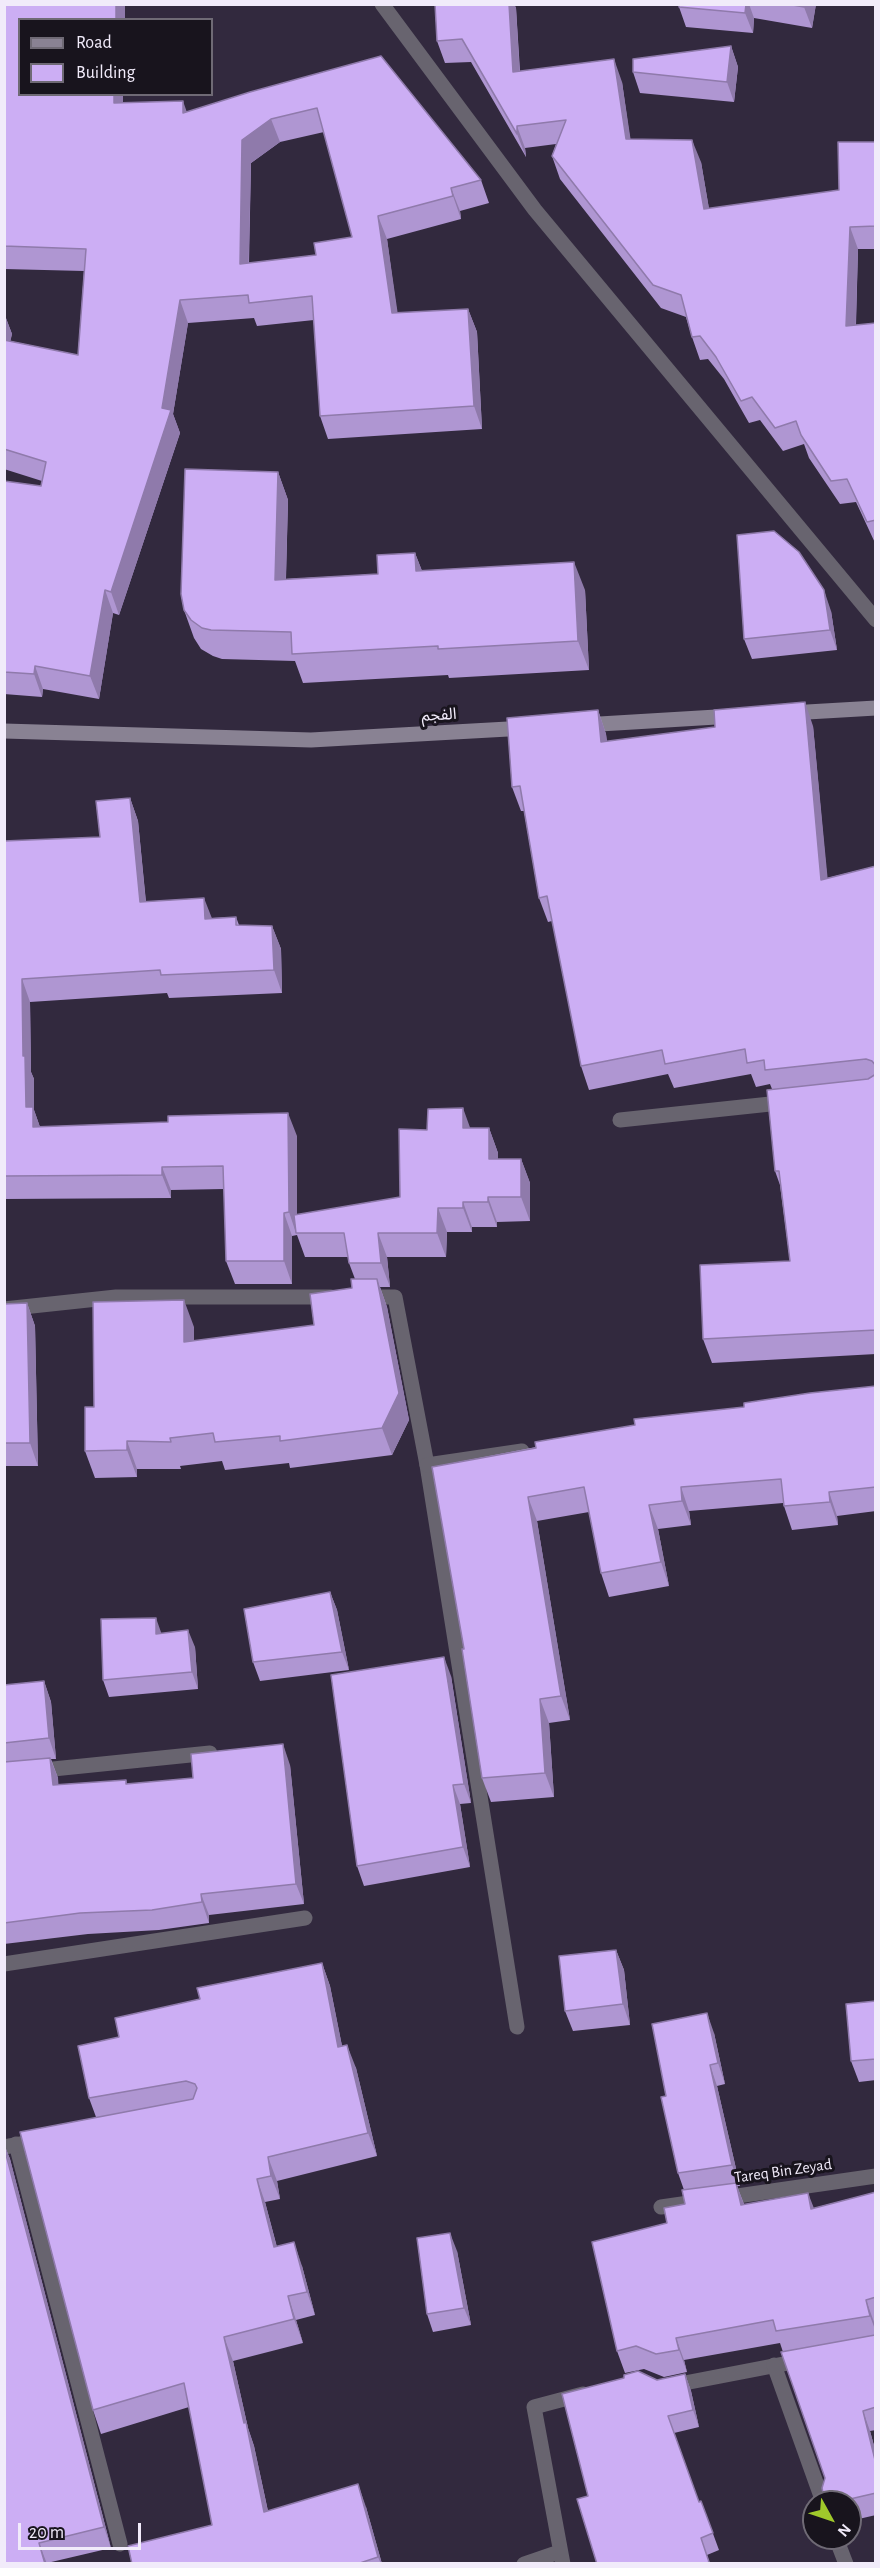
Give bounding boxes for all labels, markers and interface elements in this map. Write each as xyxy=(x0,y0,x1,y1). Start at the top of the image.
legend xyxy=(18,18,213,96)
text: Road xyxy=(76,34,112,52)
text: Building xyxy=(76,64,135,82)
street label: الفجم xyxy=(421,704,457,726)
street label: Tareq Bin Zeyad xyxy=(733,2155,833,2187)
north arrow xyxy=(802,2490,862,2550)
scale bar xyxy=(21,2511,144,2549)
text: N xyxy=(835,2521,854,2540)
text: 20 m xyxy=(29,2524,64,2542)

